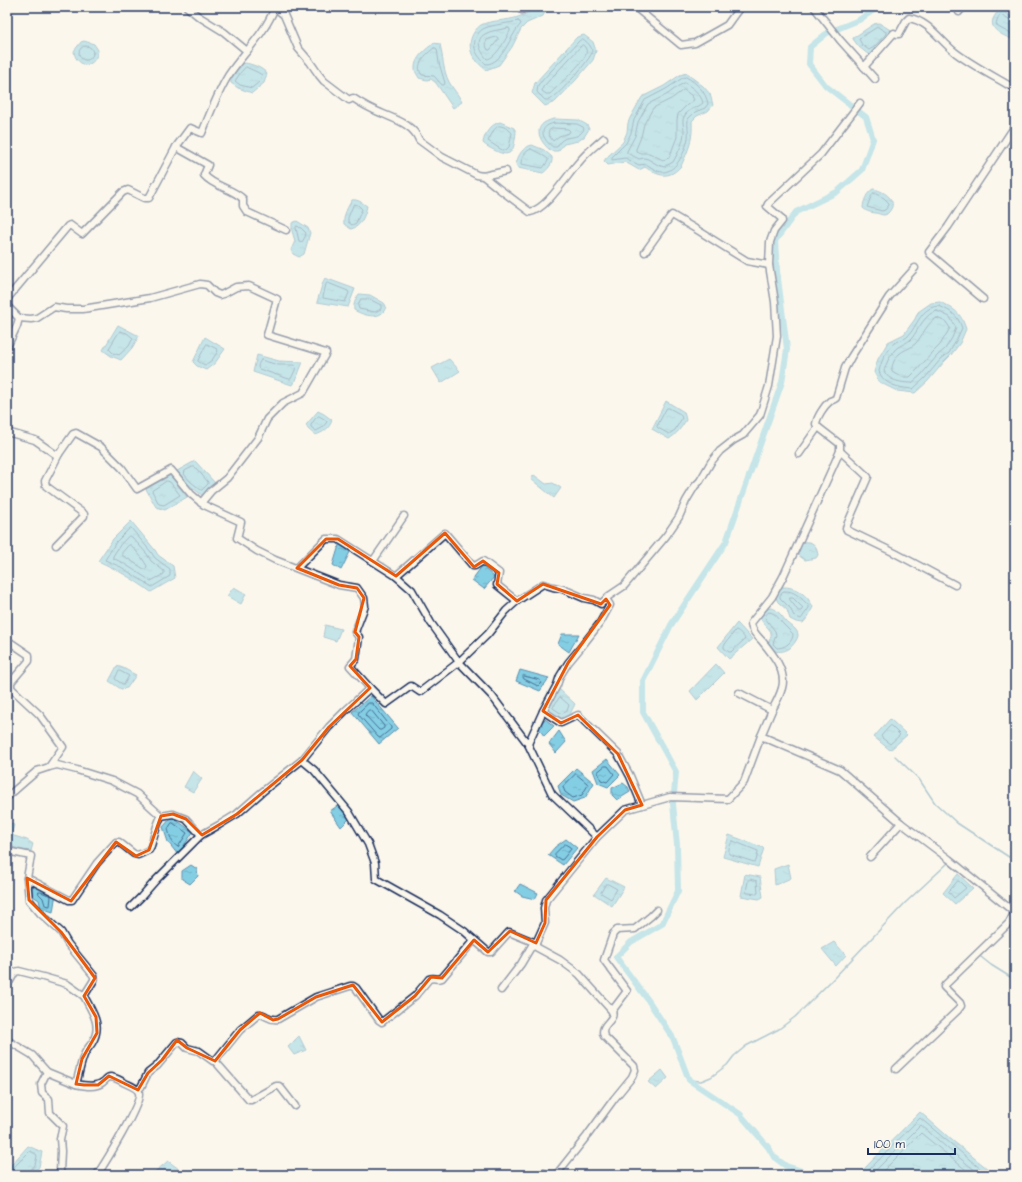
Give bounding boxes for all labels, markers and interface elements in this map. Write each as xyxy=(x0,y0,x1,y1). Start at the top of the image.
scale bar xyxy=(868,1130,955,1156)
text: 100 m xyxy=(874,1136,905,1153)

